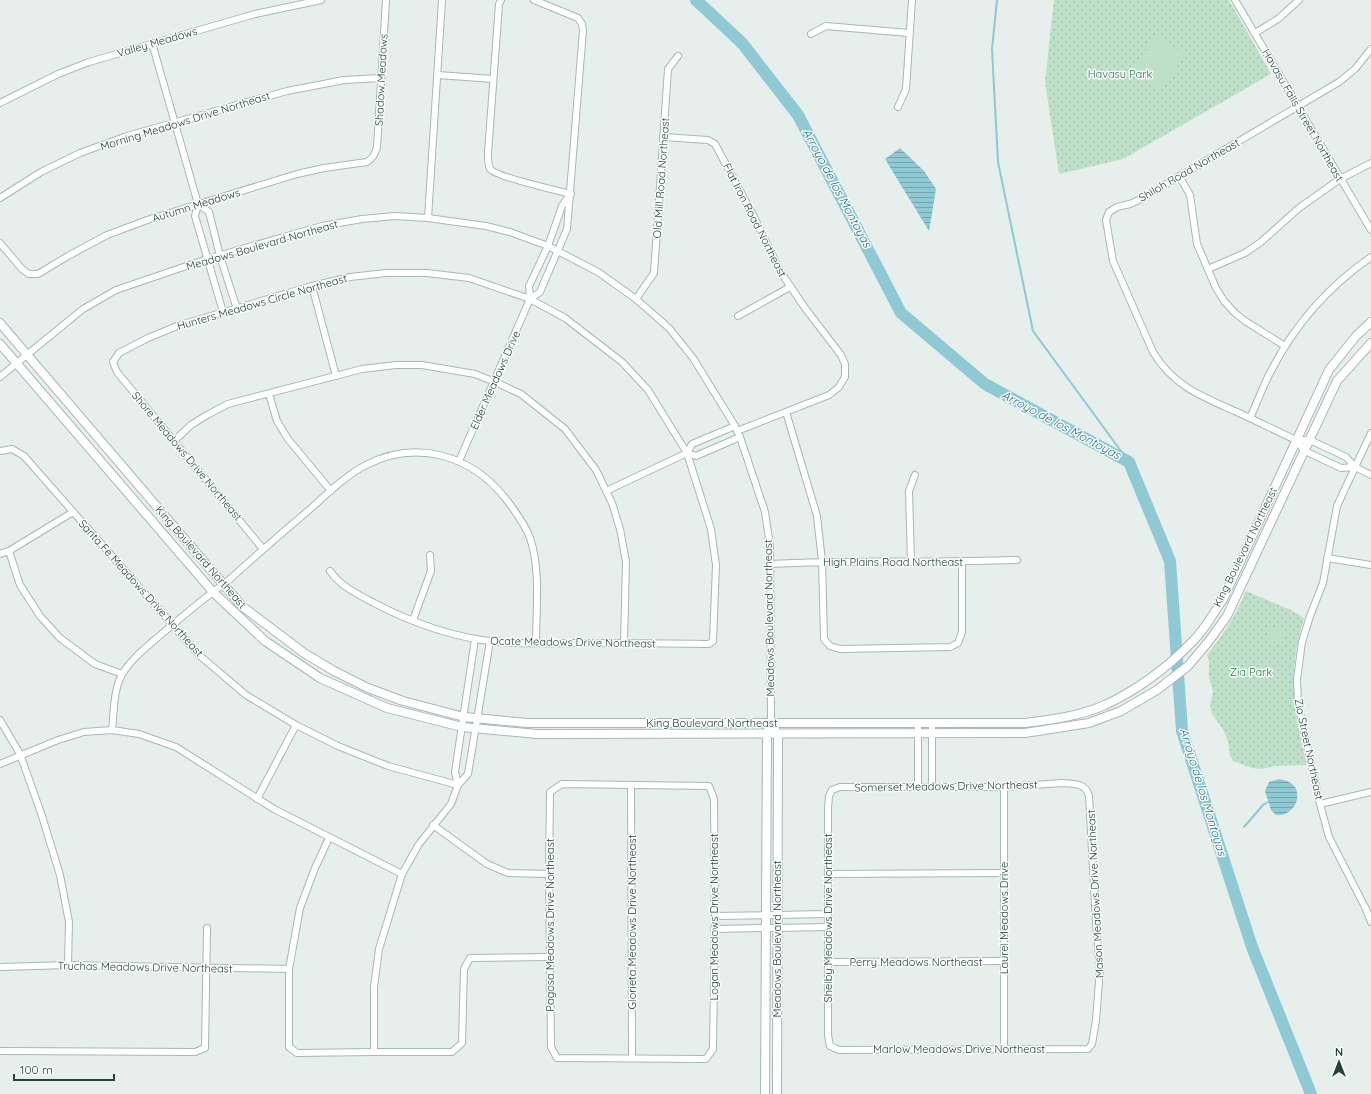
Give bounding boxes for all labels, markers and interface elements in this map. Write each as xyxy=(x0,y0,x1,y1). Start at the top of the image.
street label: Valley Meadows xyxy=(115,24,199,60)
street label: Shadow Meadows xyxy=(372,34,390,126)
street label: Havasu Falls Street Northeast xyxy=(1259,46,1347,184)
park label: Havasu Park xyxy=(1088,67,1152,81)
street label: Morning Meadows Drive Northeast xyxy=(98,88,272,154)
street label: Old Mill Road Northeast xyxy=(650,117,672,239)
water label: Arroyo de los Montoyas xyxy=(800,126,876,251)
street label: Shiloh Road Northeast xyxy=(1136,135,1242,205)
street label: Flat Iron Road Northeast xyxy=(720,161,790,279)
street label: Autumn Meadows xyxy=(150,185,242,225)
street label: Meadows Boulevard Northeast xyxy=(185,217,340,273)
street label: Hunters Meadows Circle Northeast xyxy=(175,271,349,333)
street label: Elder Meadows Drive xyxy=(467,328,523,432)
water label: Arroyo de los Montoyas xyxy=(999,387,1124,463)
street label: Shore Meadows Drive Northeast xyxy=(129,389,245,524)
street label: King Boulevard Northeast xyxy=(1210,485,1280,609)
street label: King Boulevard Northeast xyxy=(153,503,250,611)
street label: Santa Fe Meadows Drive Northeast xyxy=(76,517,207,660)
street label: Meadows Boulevard Northeast xyxy=(761,539,777,697)
street label: High Plains Road Northeast xyxy=(823,555,963,569)
street label: Ocate Meadows Drive Northeast xyxy=(490,634,656,650)
park label: Zia Park xyxy=(1230,665,1272,679)
street label: Zia Street Northeast xyxy=(1291,697,1327,801)
street label: King Boulevard Northeast xyxy=(646,716,778,730)
water label: Arroyo de los Montoyas xyxy=(1177,726,1230,859)
street label: Somerset Meadows Drive Northeast xyxy=(854,777,1038,795)
street label: Mason Meadows Drive Northeast xyxy=(1084,809,1106,979)
street label: Logan Meadows Drive Northeast xyxy=(707,833,721,1001)
street label: Shelby Meadows Drive Northeast xyxy=(821,833,835,1002)
street label: Glorieta Meadows Drive Northeast xyxy=(625,834,639,1009)
street label: Pagosa Meadows Drive Northeast xyxy=(543,838,557,1012)
street label: Meadows Boulevard Northeast xyxy=(770,860,784,1018)
street label: Laurel Meadows Drive xyxy=(997,862,1011,974)
street label: Perry Meadows Northeast xyxy=(850,955,983,969)
street label: Truchas Meadows Drive Northeast xyxy=(57,958,233,976)
street label: Marlow Meadows Drive Northeast xyxy=(873,1042,1045,1056)
north arrow xyxy=(1319,1042,1359,1082)
text: N xyxy=(1335,1045,1343,1059)
scale bar xyxy=(14,1056,114,1082)
text: 100 m xyxy=(20,1062,53,1077)

